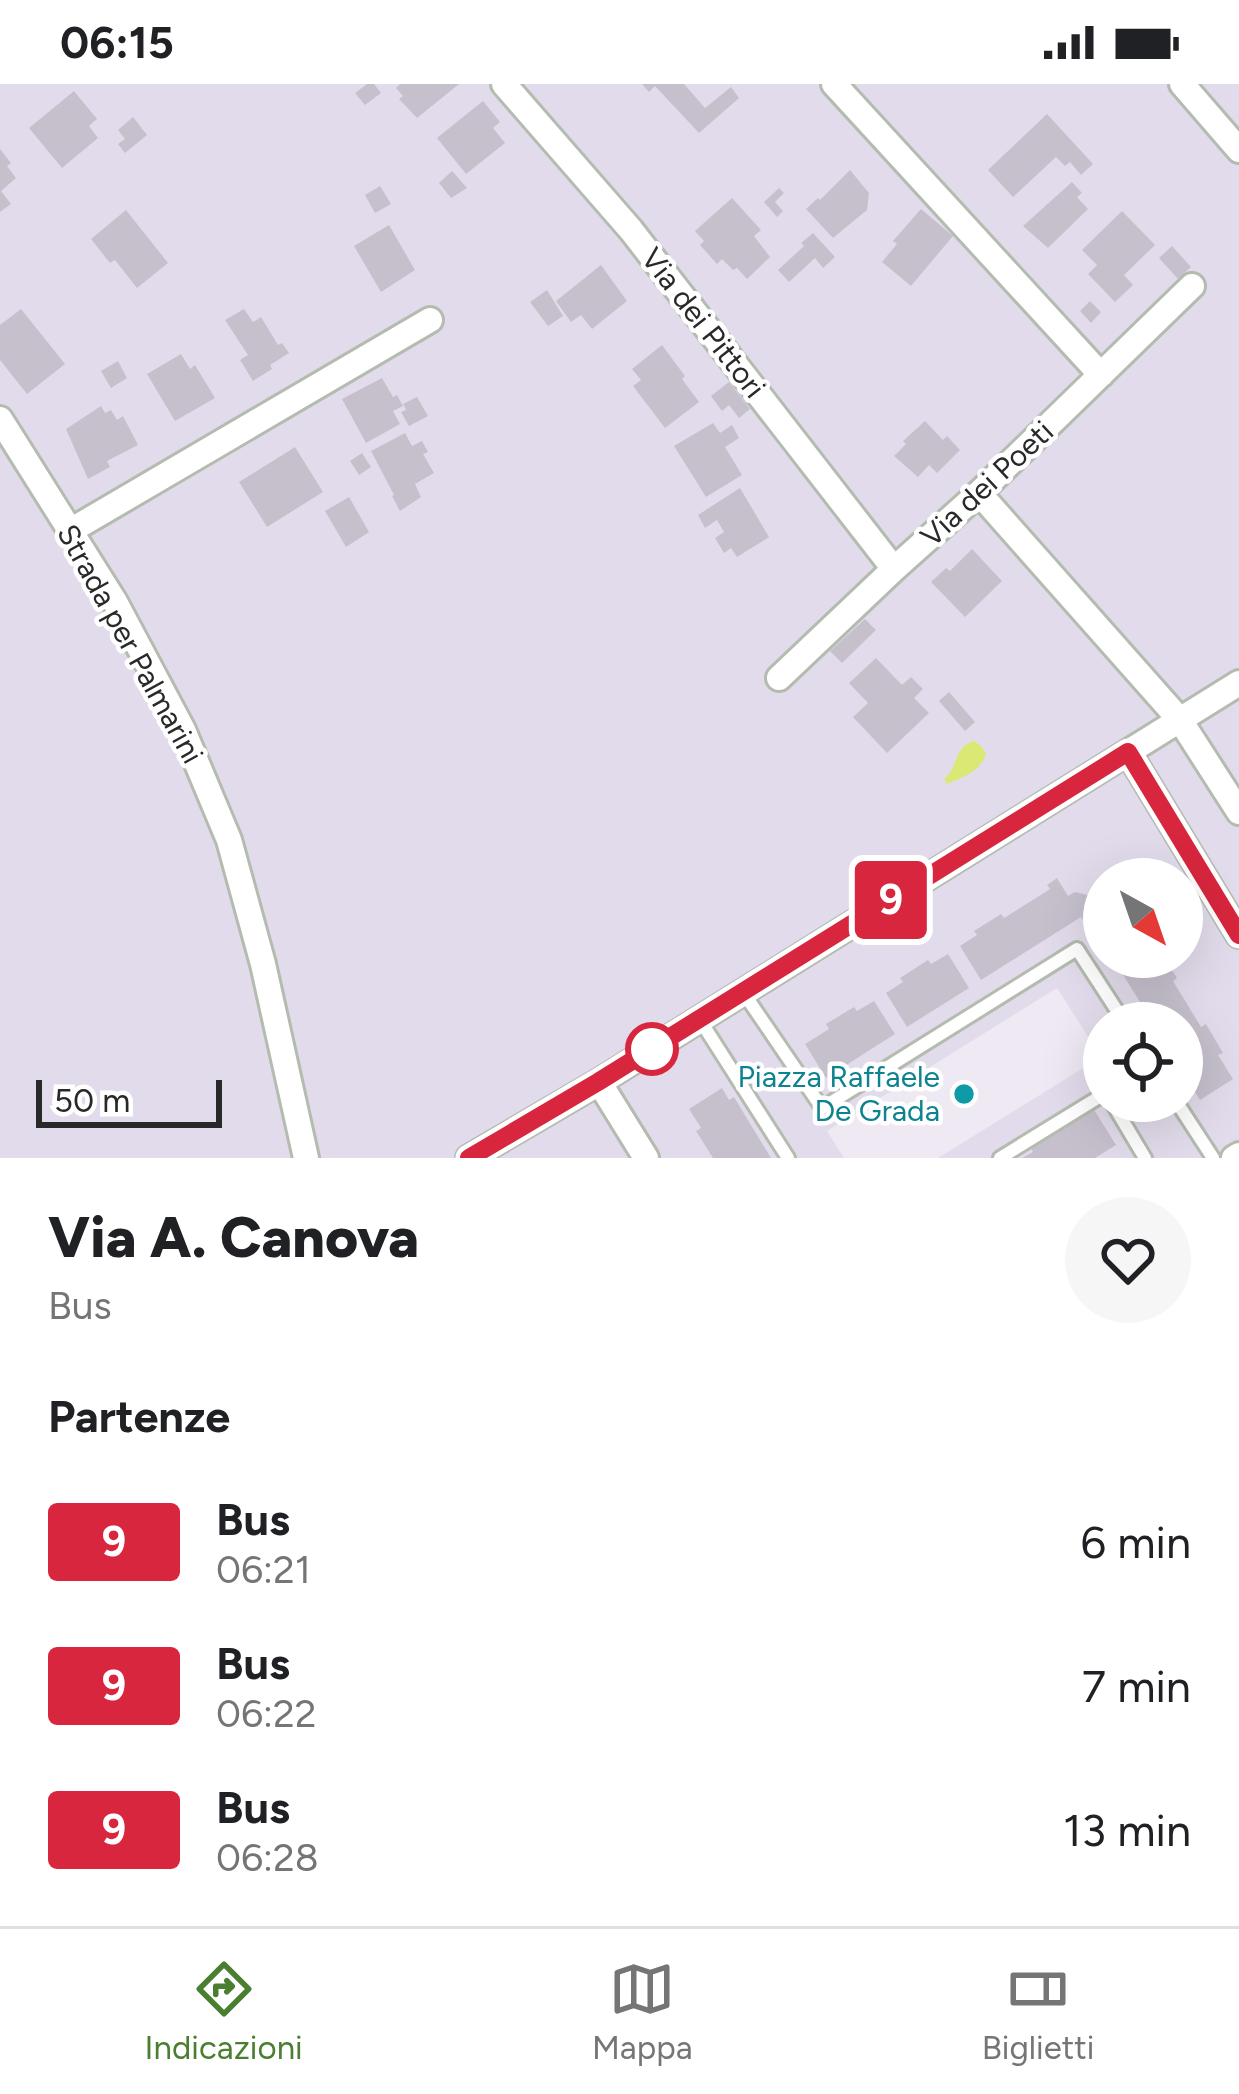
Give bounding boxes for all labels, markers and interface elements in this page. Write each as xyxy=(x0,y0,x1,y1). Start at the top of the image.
text: 06:15 xyxy=(60,15,174,69)
street label: Via dei Pittori xyxy=(633,240,773,405)
street label: Via dei Poeti xyxy=(913,413,1061,554)
street label: Strada per Palmarini xyxy=(49,518,212,770)
north arrow xyxy=(1083,858,1203,978)
map controls xyxy=(1083,858,1203,1122)
line badge: 9 xyxy=(852,861,930,939)
text: 9 xyxy=(879,874,903,925)
button: locate xyxy=(1083,1002,1203,1122)
unlabelled marker xyxy=(627,1024,677,1074)
place label: Piazza Raffaele De Grada xyxy=(737,1058,940,1129)
scale bar xyxy=(36,1074,222,1127)
text: 50 m xyxy=(54,1081,130,1120)
marker: Piazza Raffaele De Grada xyxy=(951,1081,977,1107)
button: heart xyxy=(1065,1197,1191,1323)
text: Via A. Canova xyxy=(48,1203,419,1271)
text: Bus xyxy=(48,1282,112,1329)
text: Partenze xyxy=(48,1389,230,1443)
text: Bus xyxy=(216,1492,290,1546)
text: 6 min xyxy=(1081,1515,1191,1569)
text: 9 xyxy=(102,1516,126,1567)
text: 06:21 xyxy=(216,1546,311,1593)
text: Bus xyxy=(216,1636,290,1690)
text: 7 min xyxy=(1082,1659,1191,1713)
text: 9 xyxy=(102,1660,126,1711)
text: 06:22 xyxy=(216,1690,317,1737)
text: Bus xyxy=(216,1780,290,1834)
text: 13 min xyxy=(1063,1803,1191,1857)
text: 9 xyxy=(102,1804,126,1855)
text: 06:28 xyxy=(216,1834,319,1881)
tab: Indicazioni xyxy=(145,1956,303,2067)
tab: Mappa xyxy=(592,1956,692,2067)
tab: Biglietti xyxy=(982,1956,1094,2067)

